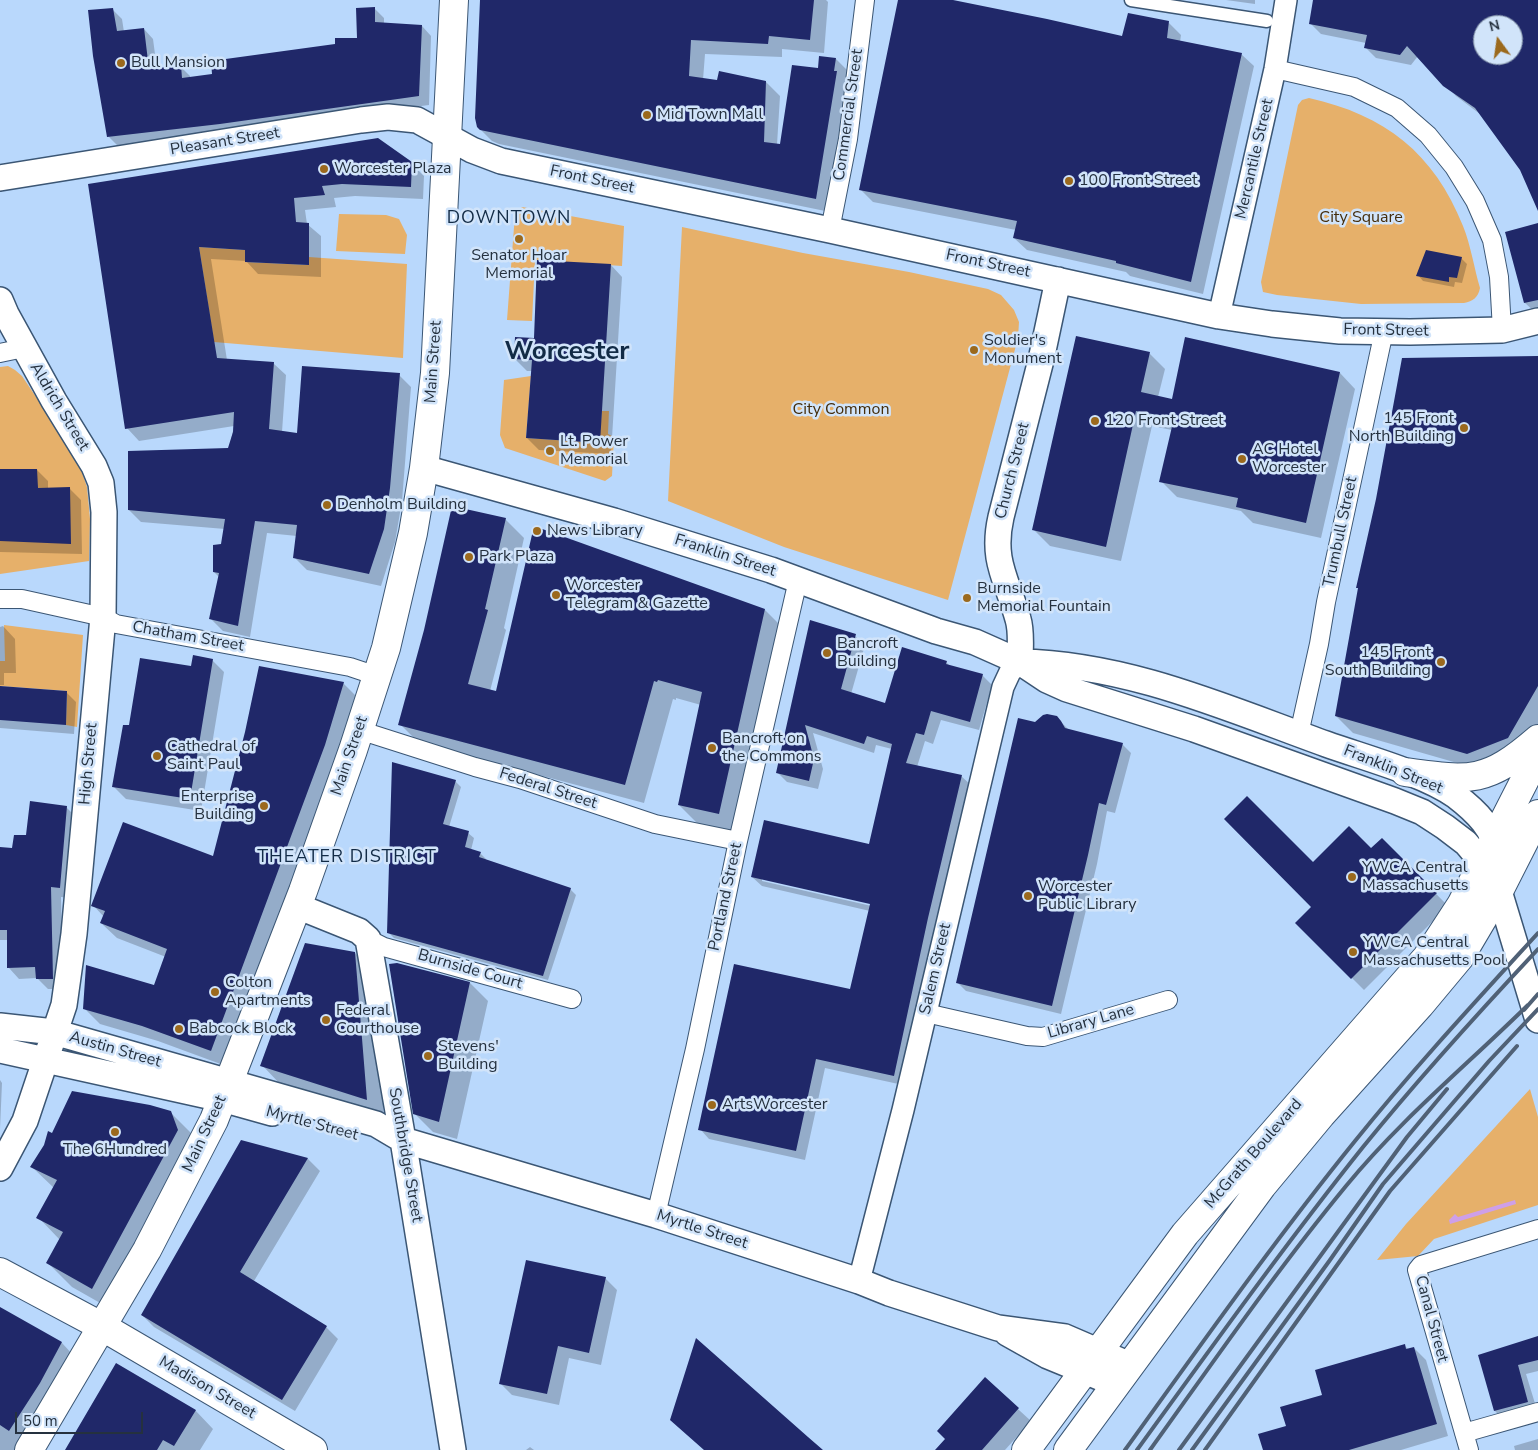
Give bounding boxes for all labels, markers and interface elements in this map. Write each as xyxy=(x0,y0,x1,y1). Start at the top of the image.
north arrow xyxy=(1473,15,1523,65)
text: N xyxy=(1487,15,1502,36)
street label: Commercial Street xyxy=(830,48,868,182)
place label: Bull Mansion xyxy=(131,53,225,73)
marker: Bull Mansion xyxy=(115,57,127,69)
street label: Mercantile Street xyxy=(1232,97,1278,221)
place label: Mid Town Mall xyxy=(657,105,763,125)
marker: Mid Town Mall xyxy=(641,109,653,121)
street label: Pleasant Street xyxy=(169,124,281,160)
place label: Worcester Plaza xyxy=(334,159,452,179)
street label: Front Street xyxy=(548,162,636,198)
marker: Worcester Plaza xyxy=(318,163,330,175)
place label: 100 Front Street xyxy=(1079,171,1197,191)
marker: 100 Front Street xyxy=(1063,175,1075,187)
district label: DOWNTOWN xyxy=(446,208,572,230)
park label: City Square xyxy=(1319,208,1403,228)
marker: Senator Hoar Memorial xyxy=(513,233,525,245)
place label: Senator Hoar Memorial xyxy=(471,246,567,284)
street label: Front Street xyxy=(944,246,1032,282)
street label: Main Street xyxy=(422,320,446,404)
street label: Front Street xyxy=(1343,321,1429,341)
place label: Soldier's Monument xyxy=(984,331,1062,369)
district label: Worcester xyxy=(504,337,630,369)
marker: Soldier's Monument xyxy=(968,344,980,356)
street label: Aldrich Street xyxy=(25,359,93,455)
park label: City Common xyxy=(793,400,889,420)
place label: 145 Front North Building xyxy=(1349,409,1454,447)
place label: 120 Front Street xyxy=(1105,411,1223,431)
marker: 120 Front Street xyxy=(1089,415,1101,427)
street label: Church Street xyxy=(992,421,1034,521)
marker: 145 Front North Building xyxy=(1458,422,1470,434)
place label: Lt. Power Memorial xyxy=(560,432,628,470)
place label: AC Hotel Worcester xyxy=(1252,440,1326,478)
marker: Lt. Power Memorial xyxy=(544,445,556,457)
marker: AC Hotel Worcester xyxy=(1236,453,1248,465)
street label: Trumbull Street xyxy=(1320,475,1362,589)
place label: Denholm Building xyxy=(337,495,467,515)
marker: Denholm Building xyxy=(321,499,333,511)
place label: News Library xyxy=(547,521,643,541)
marker: News Library xyxy=(531,525,543,537)
street label: Franklin Street xyxy=(672,531,778,581)
place label: Park Plaza xyxy=(479,547,554,567)
marker: Park Plaza xyxy=(463,551,475,563)
place label: Worcester Telegram & Gazette xyxy=(566,576,708,614)
place label: Burnside Memorial Fountain xyxy=(977,579,1111,617)
marker: Worcester Telegram & Gazette xyxy=(550,589,562,601)
marker: Burnside Memorial Fountain xyxy=(961,592,973,604)
street label: Chatham Street xyxy=(131,618,245,656)
place label: Bancroft Building xyxy=(837,634,898,672)
place label: 145 Front South Building xyxy=(1325,643,1431,681)
marker: Bancroft Building xyxy=(821,647,833,659)
marker: 145 Front South Building xyxy=(1435,656,1447,668)
street label: Main Street xyxy=(327,714,373,798)
street label: High Street xyxy=(76,722,102,806)
place label: Bancroft on the Commons xyxy=(722,729,821,767)
place label: Cathedral of Saint Paul xyxy=(167,737,256,775)
street label: Franklin Street xyxy=(1341,741,1445,799)
marker: Bancroft on the Commons xyxy=(706,742,718,754)
marker: Cathedral of Saint Paul xyxy=(151,750,163,762)
street label: Federal Street xyxy=(497,764,599,814)
place label: Enterprise Building xyxy=(181,787,254,825)
marker: Enterprise Building xyxy=(258,800,270,812)
street label: Portland Street xyxy=(705,841,747,953)
district label: THEATER DISTRICT xyxy=(255,847,439,869)
place label: YWCA Central Massachusetts xyxy=(1362,858,1468,896)
marker: YWCA Central Massachusetts xyxy=(1346,871,1358,883)
place label: Worcester Public Library xyxy=(1038,877,1137,915)
marker: Worcester Public Library xyxy=(1022,890,1034,902)
street label: Salem Street xyxy=(916,922,956,1016)
place label: YWCA Central Massachusetts Pool xyxy=(1363,933,1506,971)
street label: Burnside Court xyxy=(416,946,524,994)
marker: YWCA Central Massachusetts Pool xyxy=(1347,946,1359,958)
place label: Colton Apartments xyxy=(225,973,311,1011)
marker: Colton Apartments xyxy=(209,986,221,998)
street label: Library Lane xyxy=(1045,1000,1137,1044)
place label: Federal Courthouse xyxy=(336,1001,419,1039)
marker: Federal Courthouse xyxy=(320,1014,332,1026)
place label: Babcock Block xyxy=(189,1019,293,1039)
marker: Babcock Block xyxy=(173,1023,185,1035)
street label: Austin Street xyxy=(67,1028,163,1072)
place label: Stevens' Building xyxy=(438,1037,499,1075)
marker: Stevens' Building xyxy=(422,1050,434,1062)
street label: Southbridge Street xyxy=(384,1086,426,1224)
street label: Main Street xyxy=(179,1092,231,1176)
place label: ArtsWorcester xyxy=(722,1095,827,1115)
street label: McGrath Boulevard xyxy=(1201,1095,1307,1213)
marker: ArtsWorcester xyxy=(706,1099,718,1111)
street label: Myrtle Street xyxy=(264,1102,360,1146)
marker: The 6Hundred xyxy=(109,1126,121,1138)
place label: The 6Hundred xyxy=(63,1140,167,1160)
street label: Myrtle Street xyxy=(654,1206,750,1254)
street label: Canal Street xyxy=(1410,1274,1452,1364)
street label: Madison Street xyxy=(155,1353,259,1423)
scale bar xyxy=(18,1402,145,1434)
text: 50 m xyxy=(23,1411,58,1431)

